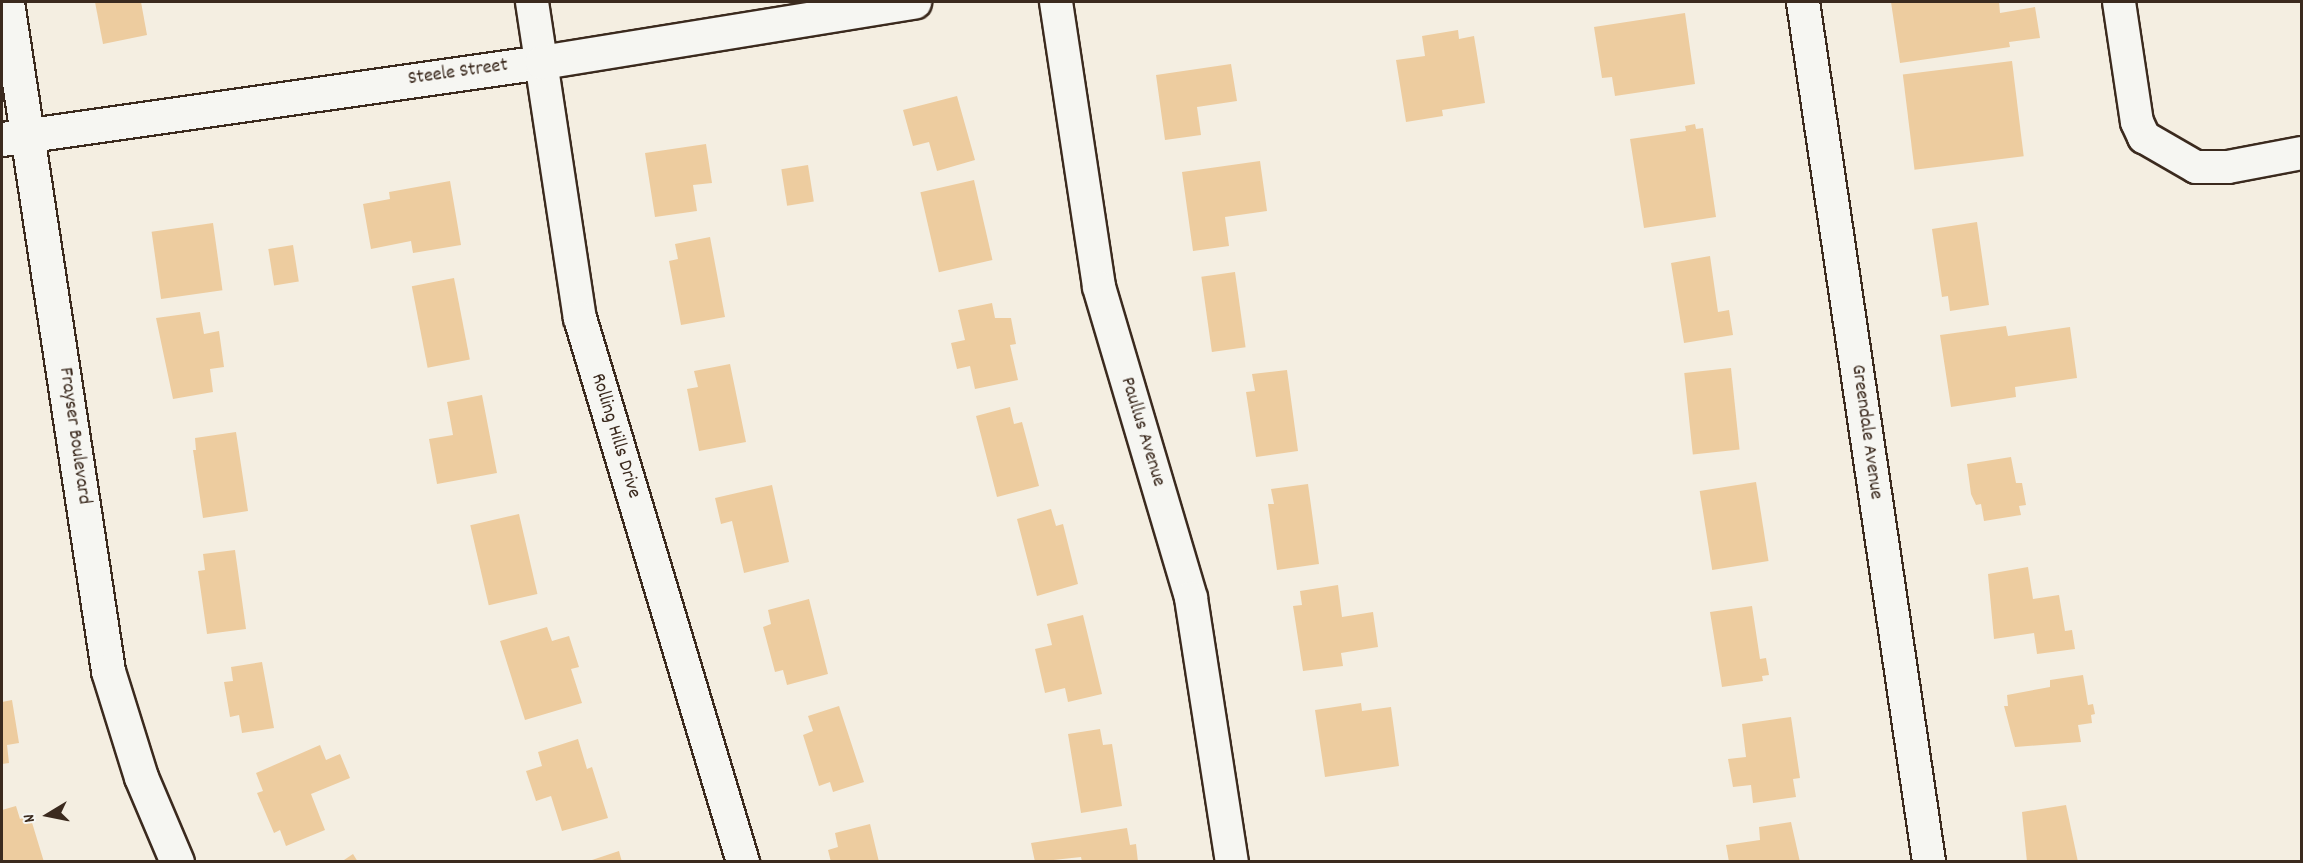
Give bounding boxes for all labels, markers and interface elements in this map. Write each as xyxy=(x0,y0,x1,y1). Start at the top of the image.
street label: Steele Street xyxy=(407,54,509,92)
street label: Greendale Avenue xyxy=(1845,363,1887,501)
street label: Frayser Boulevard xyxy=(53,366,95,506)
street label: Rolling Hills Drive xyxy=(585,371,645,501)
street label: Paullus Avenue xyxy=(1114,374,1170,490)
north arrow xyxy=(18,785,78,845)
text: N xyxy=(18,812,42,824)

